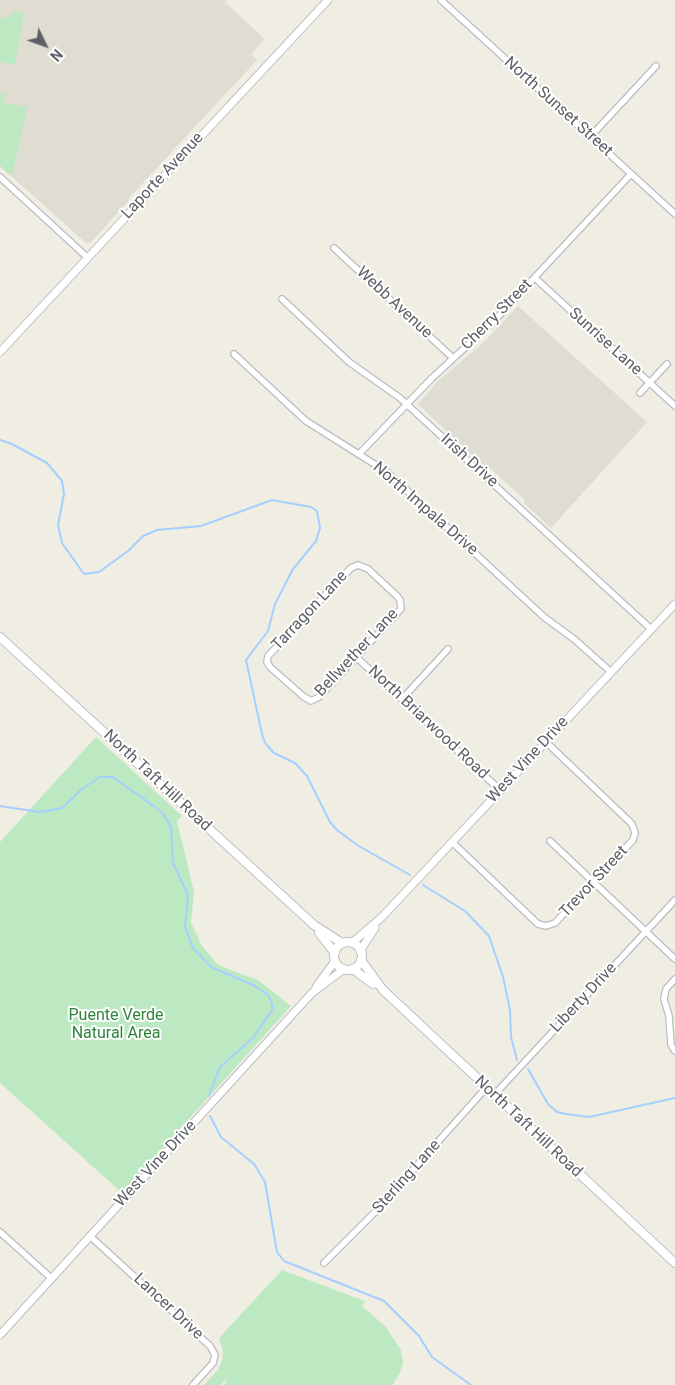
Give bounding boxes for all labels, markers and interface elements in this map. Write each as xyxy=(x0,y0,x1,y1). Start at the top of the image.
north arrow xyxy=(20,20,70,70)
text: N xyxy=(47,46,65,64)
street label: North Sunset Street xyxy=(500,53,616,161)
street label: Laporte Avenue xyxy=(118,129,208,223)
street label: Webb Avenue xyxy=(352,263,436,343)
street label: Cherry Street xyxy=(458,276,536,354)
street label: Sunrise Lane xyxy=(564,304,646,380)
street label: Irish Drive xyxy=(436,430,502,492)
street label: North Impala Drive xyxy=(369,458,481,560)
street label: Tarragon Lane xyxy=(268,567,352,655)
street label: Bellwether Lane xyxy=(311,605,403,701)
street label: North Briarwood Road xyxy=(364,662,492,784)
street label: West Vine Drive xyxy=(483,713,573,807)
street label: North Taft Hill Road xyxy=(99,726,215,836)
street label: Trevor Street xyxy=(556,842,632,922)
street label: Liberty Drive xyxy=(547,959,621,1037)
park label: Puente Verde Natural Area xyxy=(68,1006,164,1044)
street label: North Taft Hill Road xyxy=(470,1072,586,1182)
street label: West Vine Drive xyxy=(111,1117,201,1211)
street label: Sterling Lane xyxy=(369,1136,445,1218)
street label: Lancer Drive xyxy=(129,1270,207,1344)

